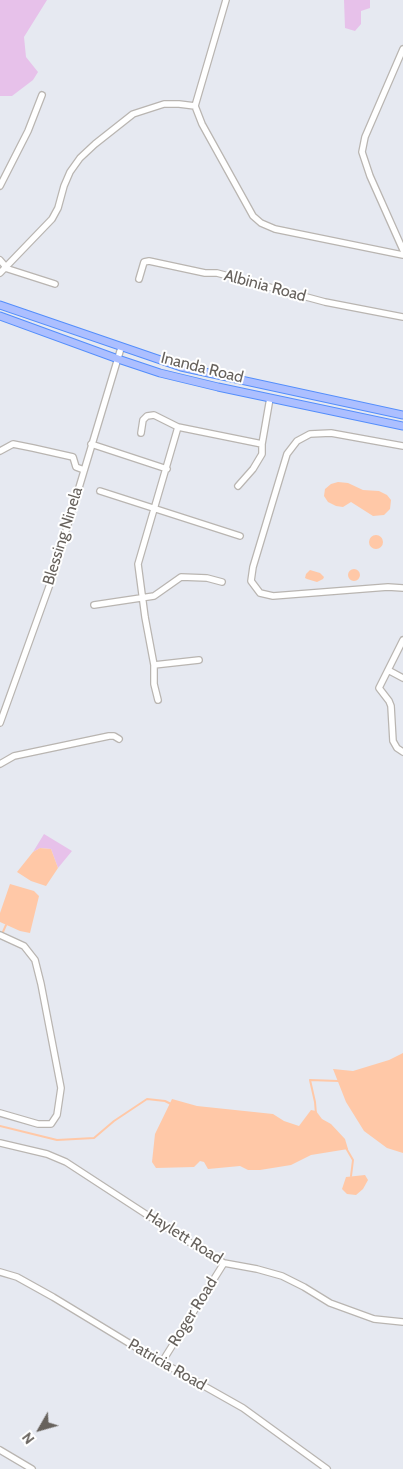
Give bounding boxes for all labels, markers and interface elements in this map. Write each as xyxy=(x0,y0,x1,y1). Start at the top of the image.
street label: Albinia Road xyxy=(222,266,308,306)
street label: Inanda Road xyxy=(159,348,245,388)
street label: Blessing Ninela xyxy=(39,485,87,587)
street label: Haylett Road xyxy=(142,1206,226,1268)
street label: Roger Road xyxy=(164,1274,222,1350)
street label: Patricia Road xyxy=(125,1335,209,1395)
north arrow xyxy=(15,1404,65,1454)
text: N xyxy=(18,1429,38,1448)

